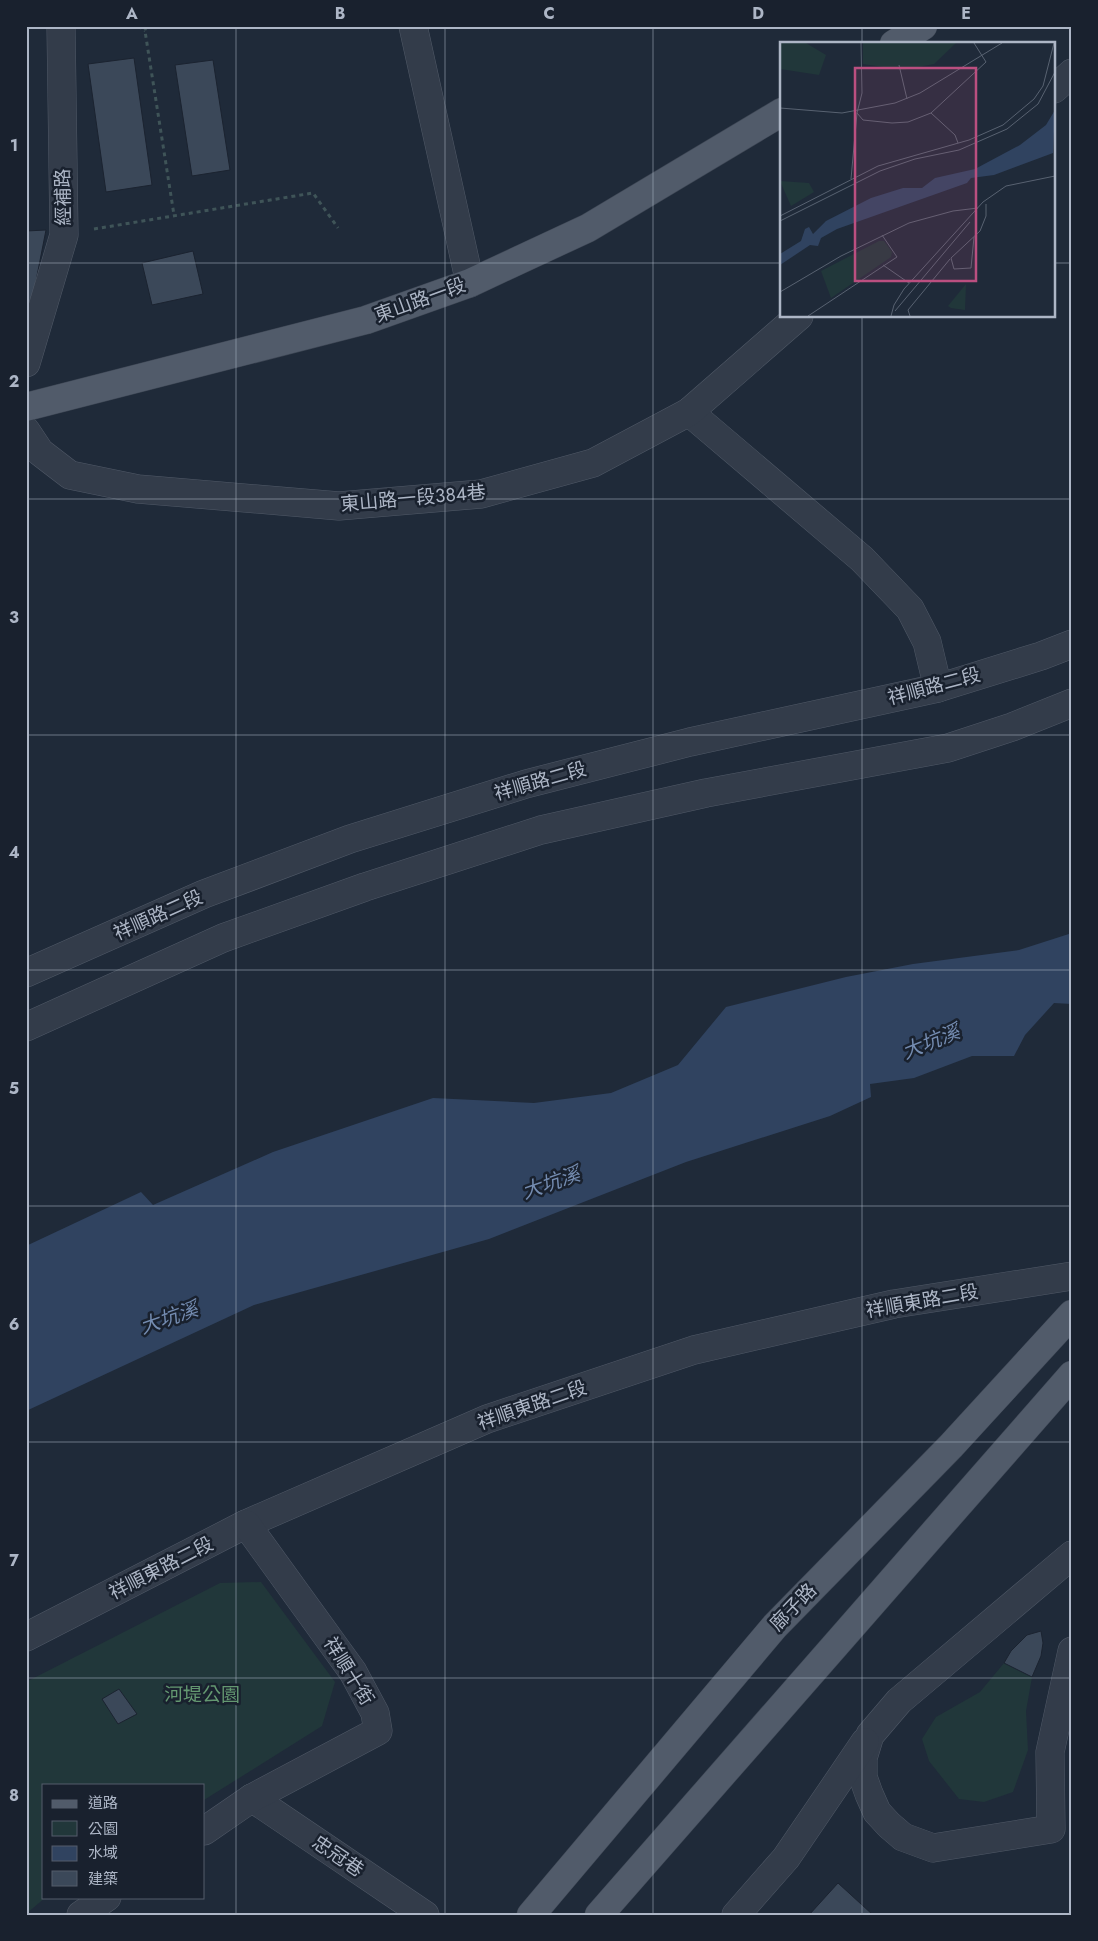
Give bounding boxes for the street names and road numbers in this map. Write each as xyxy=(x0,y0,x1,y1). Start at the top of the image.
street label: 經補路 xyxy=(49,168,77,226)
street label: 東山路一段 xyxy=(371,271,469,329)
street label: 東山路一段384巷 xyxy=(339,478,487,518)
street label: 祥順路二段 xyxy=(885,661,983,711)
street label: 祥順路二段 xyxy=(491,755,589,807)
street label: 祥順路二段 xyxy=(109,883,207,947)
street label: 祥順東路二段 xyxy=(864,1278,980,1324)
street label: 祥順東路二段 xyxy=(474,1374,590,1436)
street label: 祥順東路二段 xyxy=(104,1530,218,1606)
street label: 廍子路 xyxy=(763,1577,823,1637)
street label: 祥順十街 xyxy=(317,1632,381,1710)
street label: 忠冠巷 xyxy=(307,1829,369,1883)

